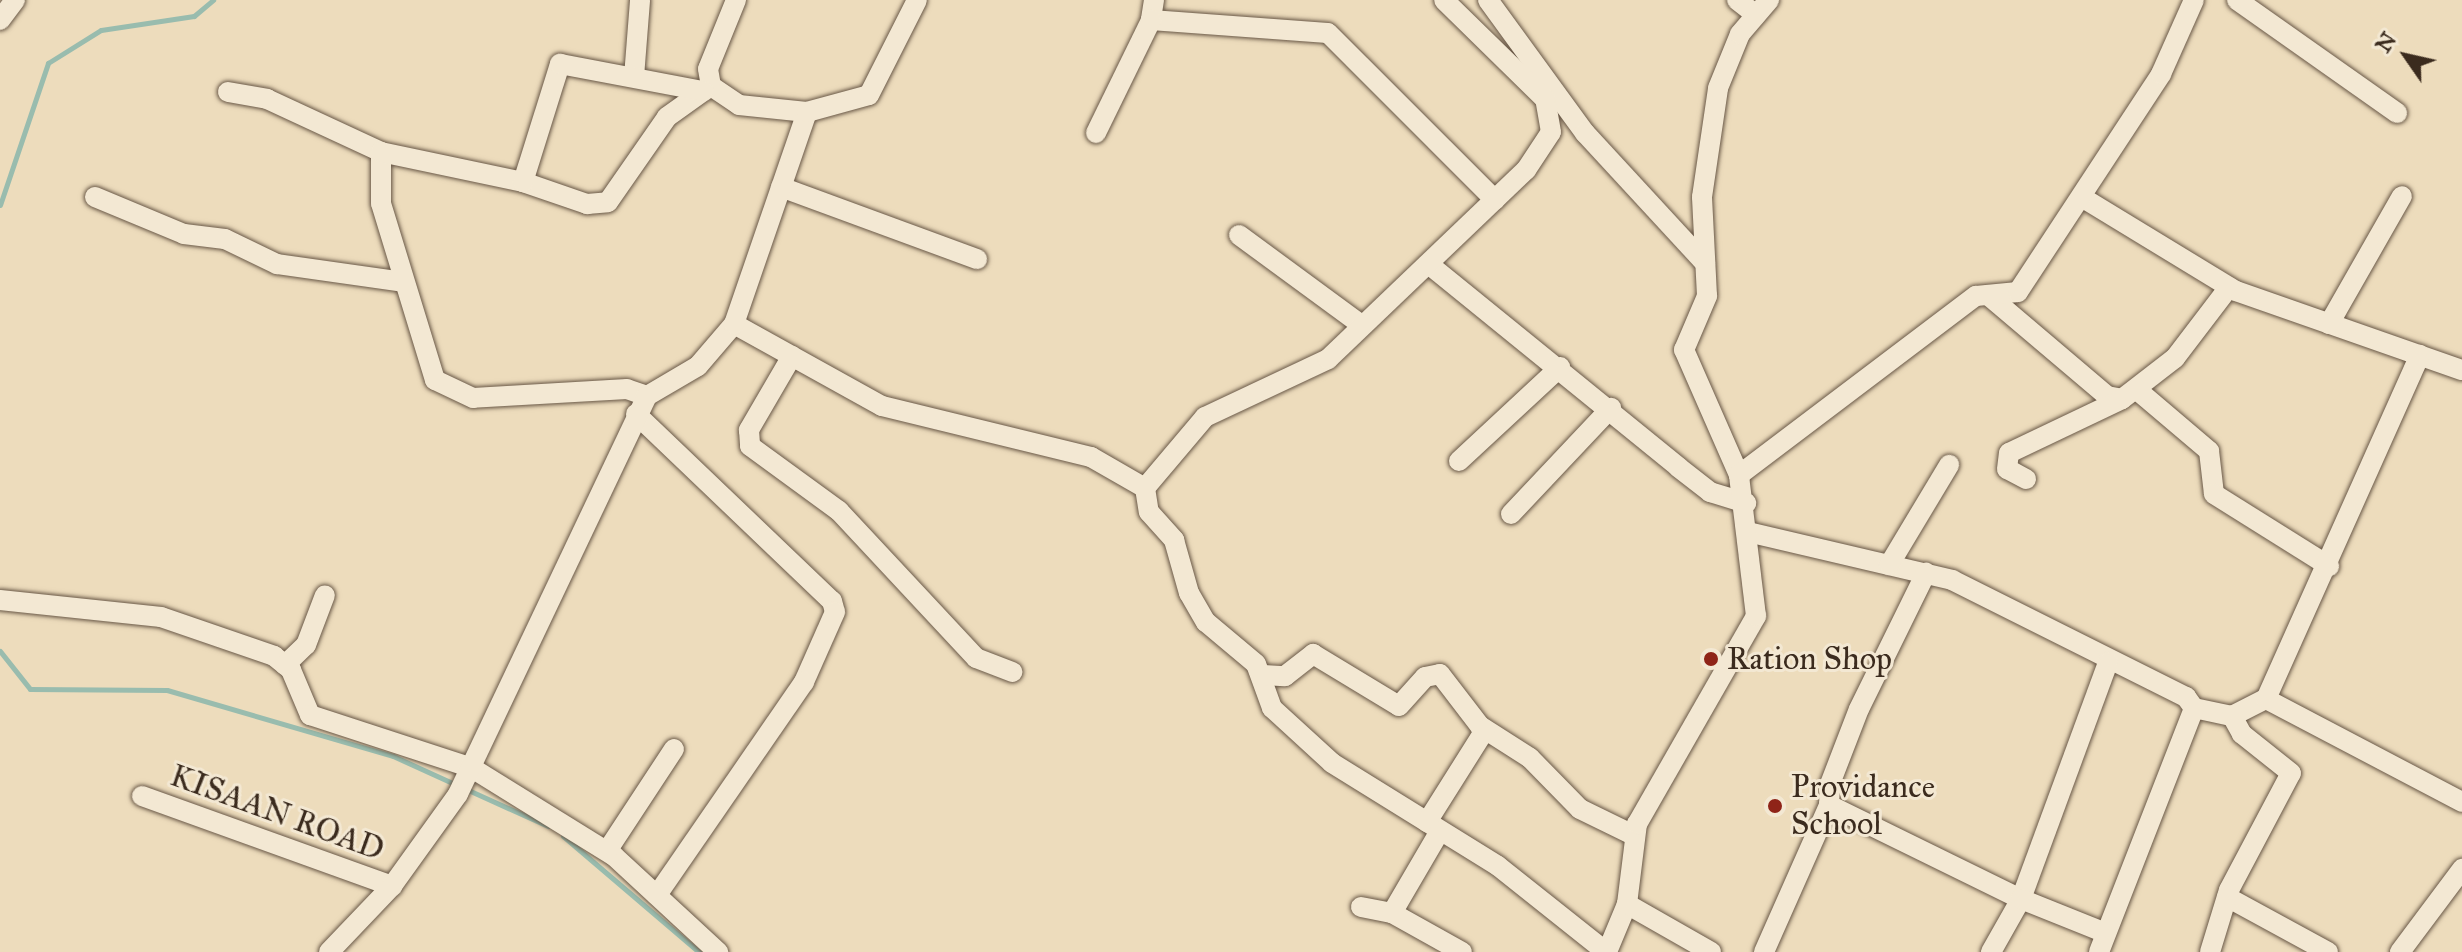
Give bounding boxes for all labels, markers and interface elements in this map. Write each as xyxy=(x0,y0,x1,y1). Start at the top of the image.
north arrow xyxy=(2366,16,2446,96)
text: N xyxy=(2369,27,2402,58)
place label: Ration Shop xyxy=(1727,640,1892,678)
marker: Ration Shop xyxy=(1702,650,1720,668)
street label: KISAAN ROAD xyxy=(165,757,389,869)
place label: Providance School xyxy=(1791,769,1935,844)
marker: Providance School xyxy=(1766,797,1784,815)

